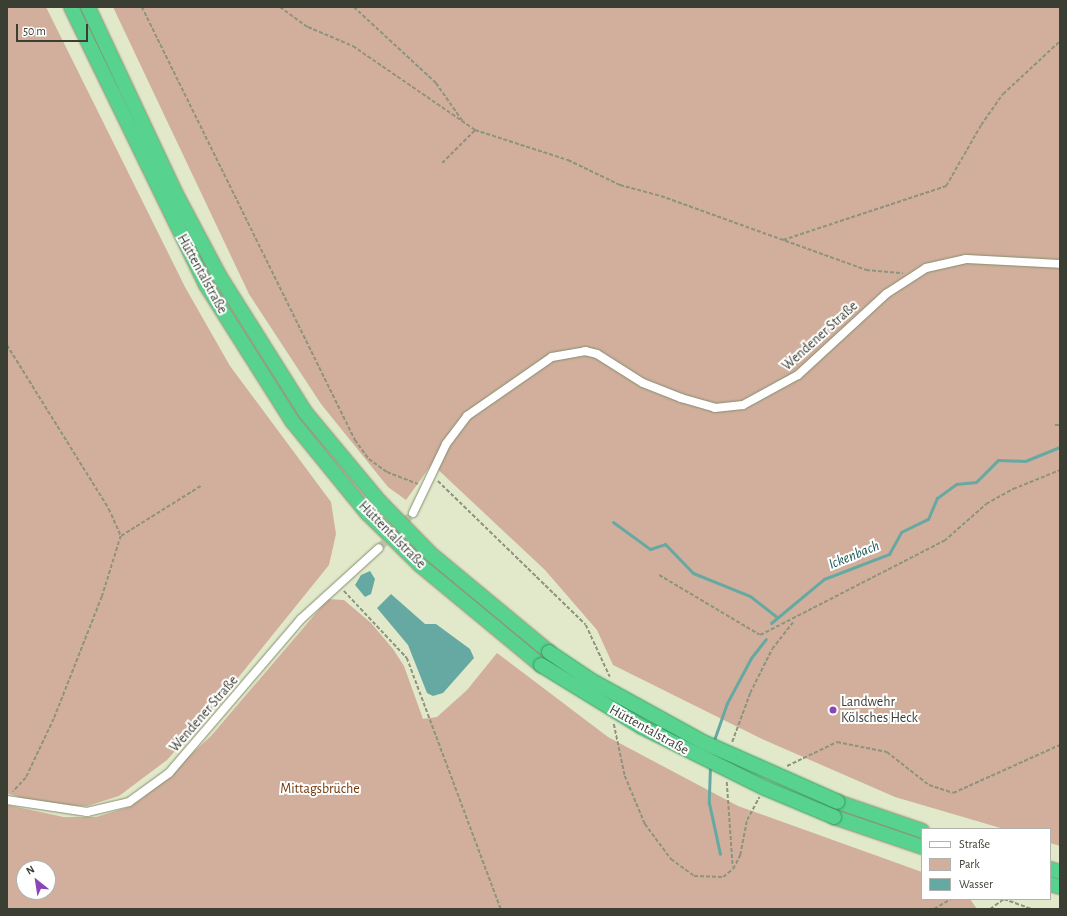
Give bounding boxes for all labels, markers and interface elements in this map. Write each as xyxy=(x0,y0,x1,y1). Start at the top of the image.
scale bar xyxy=(18,16,90,42)
text: 50 m xyxy=(23,25,46,37)
street label: Hüttentalstraße xyxy=(173,231,231,317)
street label: Wendener Straße xyxy=(779,298,861,374)
street label: Hüttentalstraße xyxy=(355,498,429,572)
water label: Ickenbach xyxy=(826,537,882,573)
street label: Wendener Straße xyxy=(166,672,242,756)
place label: Landwehr Kölsches Heck xyxy=(841,694,918,726)
street label: Hüttentalstraße xyxy=(606,701,692,759)
marker: Landwehr Kölsches Heck xyxy=(828,705,838,715)
park label: Mittagsbrüche xyxy=(280,781,360,797)
legend xyxy=(921,828,1051,900)
text: Straße xyxy=(959,838,990,850)
text: Park xyxy=(959,858,980,870)
north arrow xyxy=(16,860,56,900)
text: N xyxy=(24,863,36,877)
text: Wasser xyxy=(959,878,993,890)

